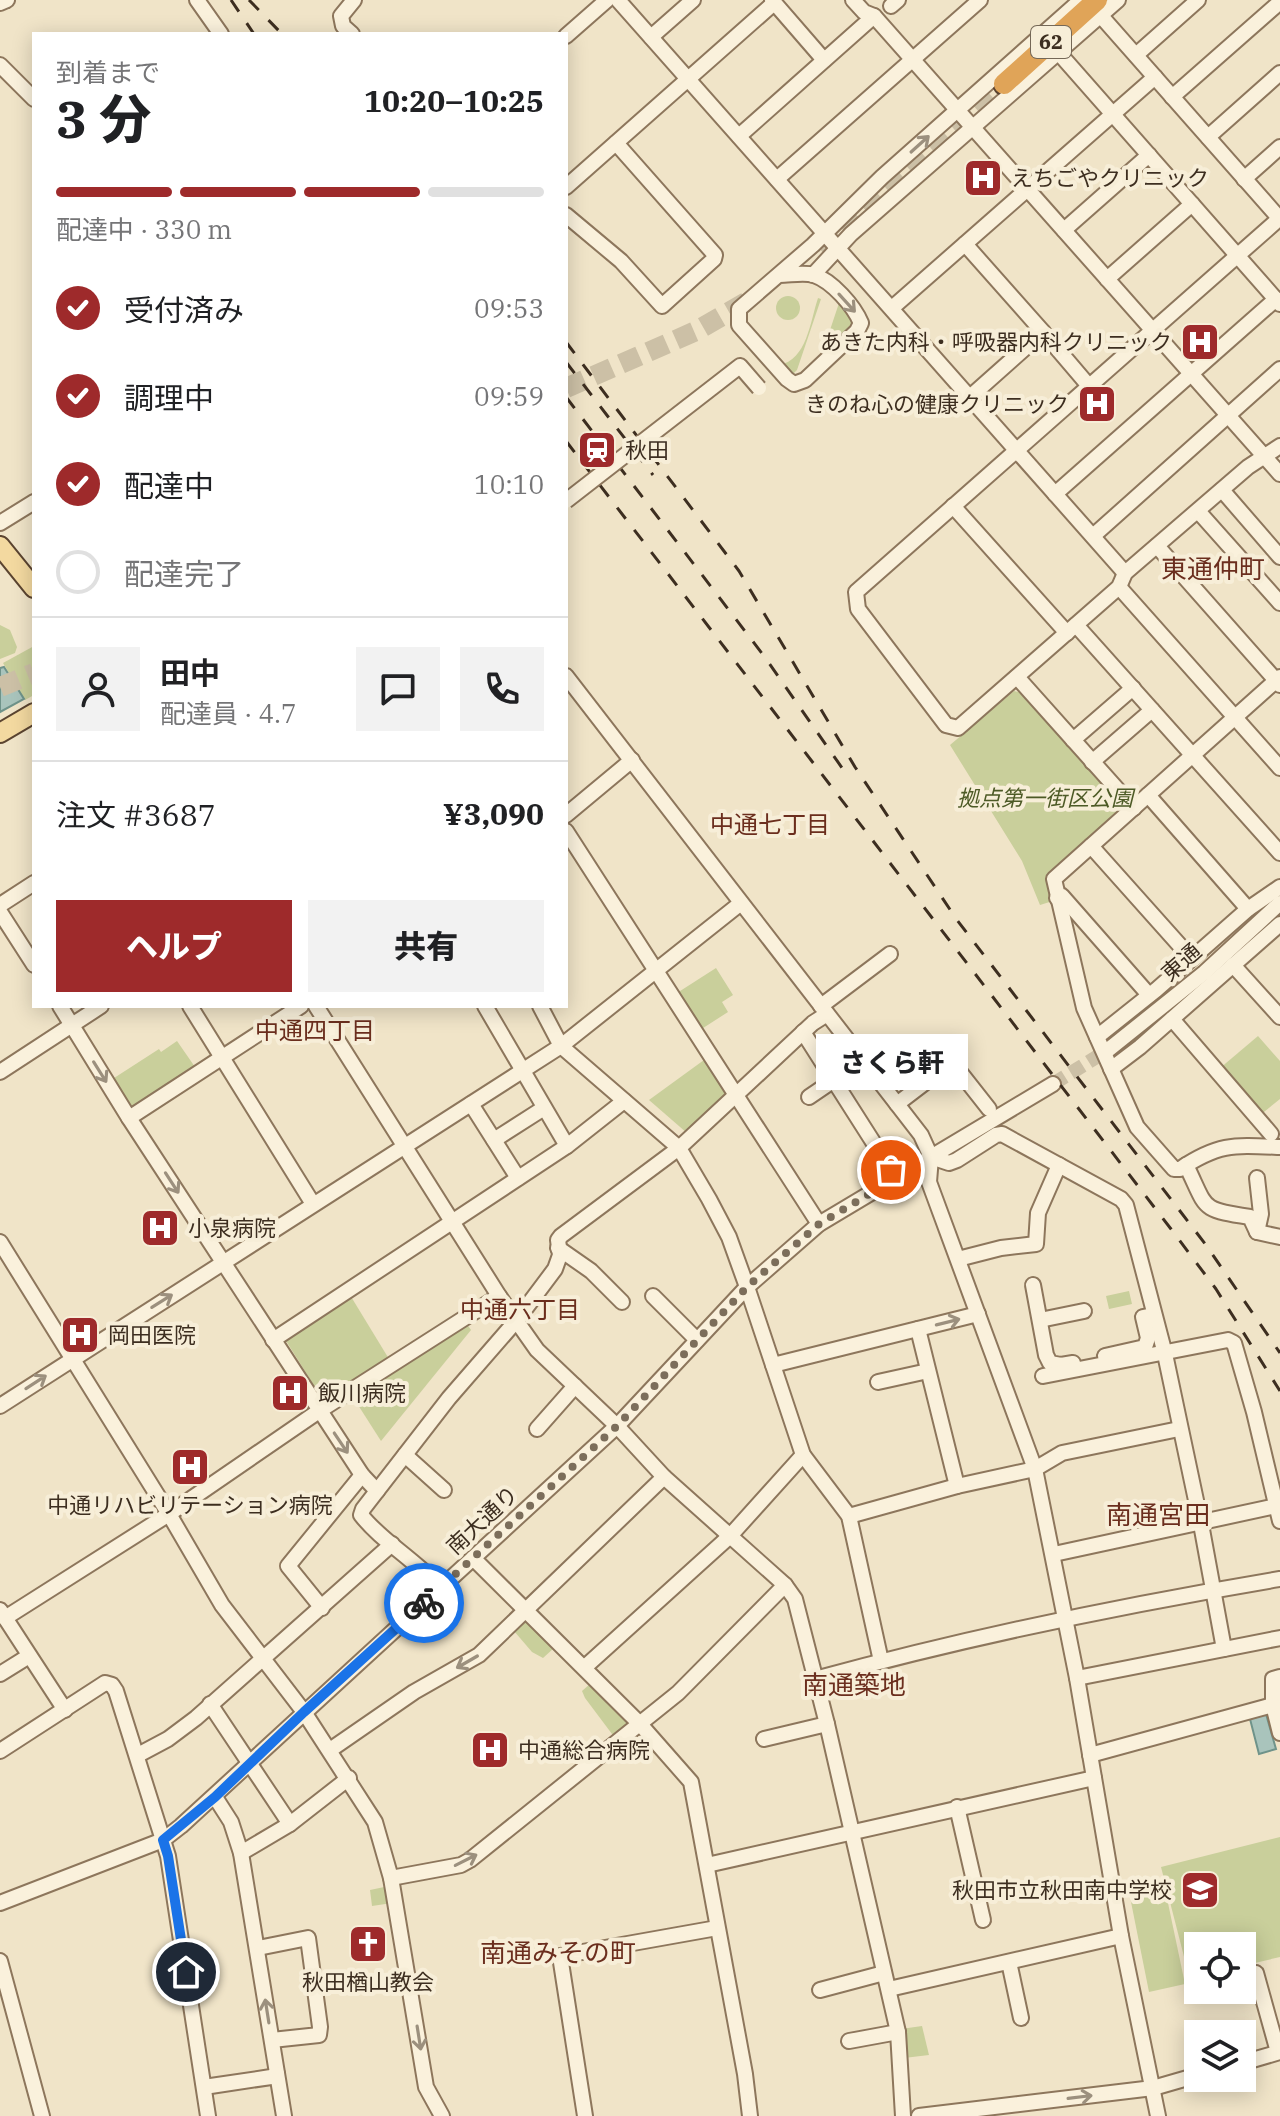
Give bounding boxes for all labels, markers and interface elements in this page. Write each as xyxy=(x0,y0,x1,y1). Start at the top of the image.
road number: 62 xyxy=(1031,26,1071,58)
text: 到着まで xyxy=(56,55,160,89)
text: 10:20–10:25 xyxy=(364,81,544,120)
text: 3 分 xyxy=(56,85,151,152)
one-way arrow xyxy=(909,135,929,153)
hospital icon: えちごやクリニック xyxy=(962,157,1004,199)
place label: えちごやクリニック xyxy=(1011,163,1209,192)
text: 配達中 · 330 m xyxy=(56,212,232,246)
icon: check xyxy=(56,286,100,330)
text: 受付済み xyxy=(124,290,244,329)
text: 09:53 xyxy=(474,291,544,325)
one-way arrow xyxy=(838,293,856,313)
hospital icon: あきた内科・呼吸器内科クリニック xyxy=(1179,321,1221,363)
place label: あきた内科・呼吸器内科クリニック xyxy=(820,327,1172,356)
icon: check xyxy=(56,374,100,418)
text: 調理中 xyxy=(124,378,214,417)
text: 09:59 xyxy=(474,379,544,413)
hospital icon: きのね心の健康クリニック xyxy=(1076,383,1118,425)
place label: きのね心の健康クリニック xyxy=(805,389,1069,418)
station icon: 秋田 xyxy=(576,429,618,471)
place label: 秋田 xyxy=(625,435,669,464)
icon: check xyxy=(56,462,100,506)
text: 配達中 xyxy=(124,466,214,505)
text: 10:10 xyxy=(474,467,544,501)
district label: 東通仲町 xyxy=(1161,551,1265,585)
text: 配達完了 xyxy=(124,554,244,593)
button: person xyxy=(56,647,140,731)
button: chat xyxy=(356,647,440,731)
button: phone xyxy=(460,647,544,731)
text: 田中 xyxy=(160,653,220,692)
text: 配達員 · 4.7 xyxy=(160,696,297,730)
park label: 拠点第一街区公園 xyxy=(957,783,1136,812)
text: ¥3,090 xyxy=(443,794,544,833)
text: 注文 #3687 xyxy=(56,795,216,834)
district label: 中通七丁目 xyxy=(710,808,830,840)
button: ヘルプ xyxy=(56,900,292,992)
button: 共有 xyxy=(308,900,544,992)
street label: 東通 xyxy=(1155,936,1207,987)
district label: 中通四丁目 xyxy=(255,1014,375,1046)
callout: さくら軒 xyxy=(815,1034,967,1090)
text: さくら軒 xyxy=(840,1045,944,1079)
one-way arrow xyxy=(93,1060,109,1083)
pin xyxy=(857,1136,925,1204)
icon: bag xyxy=(869,1148,913,1192)
one-way arrow xyxy=(164,1172,180,1194)
hospital icon: 小泉病院 xyxy=(139,1207,181,1249)
place label: 小泉病院 xyxy=(188,1213,276,1242)
one-way arrow xyxy=(150,1293,173,1309)
district label: 中通六丁目 xyxy=(460,1293,580,1325)
one-way arrow xyxy=(935,1313,960,1328)
hospital icon: 岡田医院 xyxy=(59,1314,101,1356)
place label: 岡田医院 xyxy=(108,1320,196,1349)
hospital icon: 飯川病院 xyxy=(269,1372,311,1414)
one-way arrow xyxy=(25,1374,47,1390)
place label: 飯川病院 xyxy=(318,1378,406,1407)
one-way arrow xyxy=(333,1432,349,1454)
hospital icon: 中通リハビリテーション病院 xyxy=(169,1446,211,1488)
street label: 南大通り xyxy=(440,1479,524,1560)
place label: 中通リハビリテーション病院 xyxy=(47,1490,333,1519)
district label: 南通宮田 xyxy=(1106,1497,1210,1531)
courier xyxy=(384,1563,464,1643)
icon: bike xyxy=(402,1581,446,1625)
one-way arrow xyxy=(456,1654,479,1670)
district label: 南通築地 xyxy=(802,1667,906,1701)
hospital icon: 中通総合病院 xyxy=(469,1729,511,1771)
place label: 中通総合病院 xyxy=(518,1735,650,1764)
one-way arrow xyxy=(454,1851,478,1867)
school or university icon: 秋田市立秋田南中学校 xyxy=(1179,1869,1221,1911)
place label: 秋田市立秋田南中学校 xyxy=(952,1875,1172,1904)
church icon: 秋田楢山教会 xyxy=(347,1923,389,1965)
map controls xyxy=(1184,1932,1256,2092)
button: locate xyxy=(1184,1932,1256,2004)
district label: 南通みその町 xyxy=(480,1935,636,1969)
pin xyxy=(152,1938,220,2006)
icon: home xyxy=(164,1950,208,1994)
place label: 秋田楢山教会 xyxy=(302,1967,434,1996)
one-way arrow xyxy=(259,1999,274,2024)
button: layers xyxy=(1184,2020,1256,2092)
one-way arrow xyxy=(412,2025,427,2050)
one-way arrow xyxy=(1066,2090,1093,2105)

